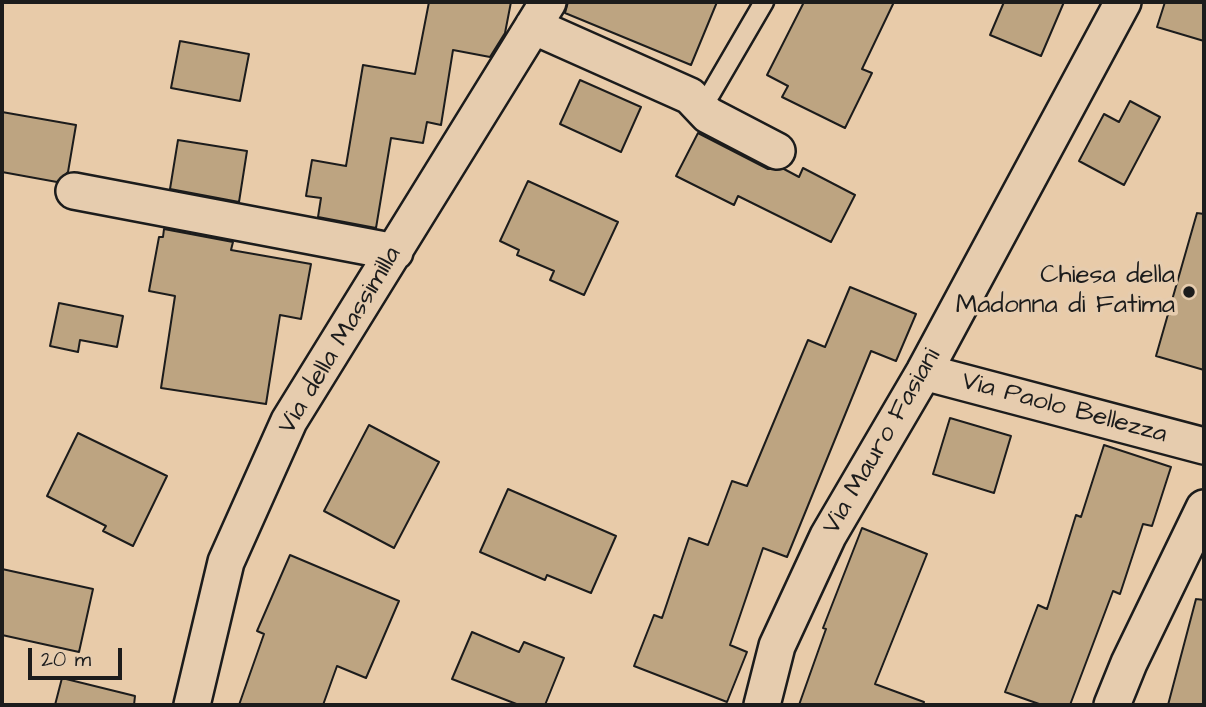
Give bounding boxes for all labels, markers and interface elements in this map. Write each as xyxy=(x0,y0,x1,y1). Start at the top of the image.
street label: Via della Massimilla xyxy=(273,241,409,441)
place label: Chiesa della Madonna di Fatima xyxy=(956,261,1175,322)
marker: Chiesa della Madonna di Fatima xyxy=(1181,284,1197,300)
street label: Via Mauro Fasiani xyxy=(817,343,949,541)
street label: Via Paolo Bellezza xyxy=(958,367,1170,451)
scale bar xyxy=(32,634,126,678)
text: 20 m xyxy=(41,645,91,674)

